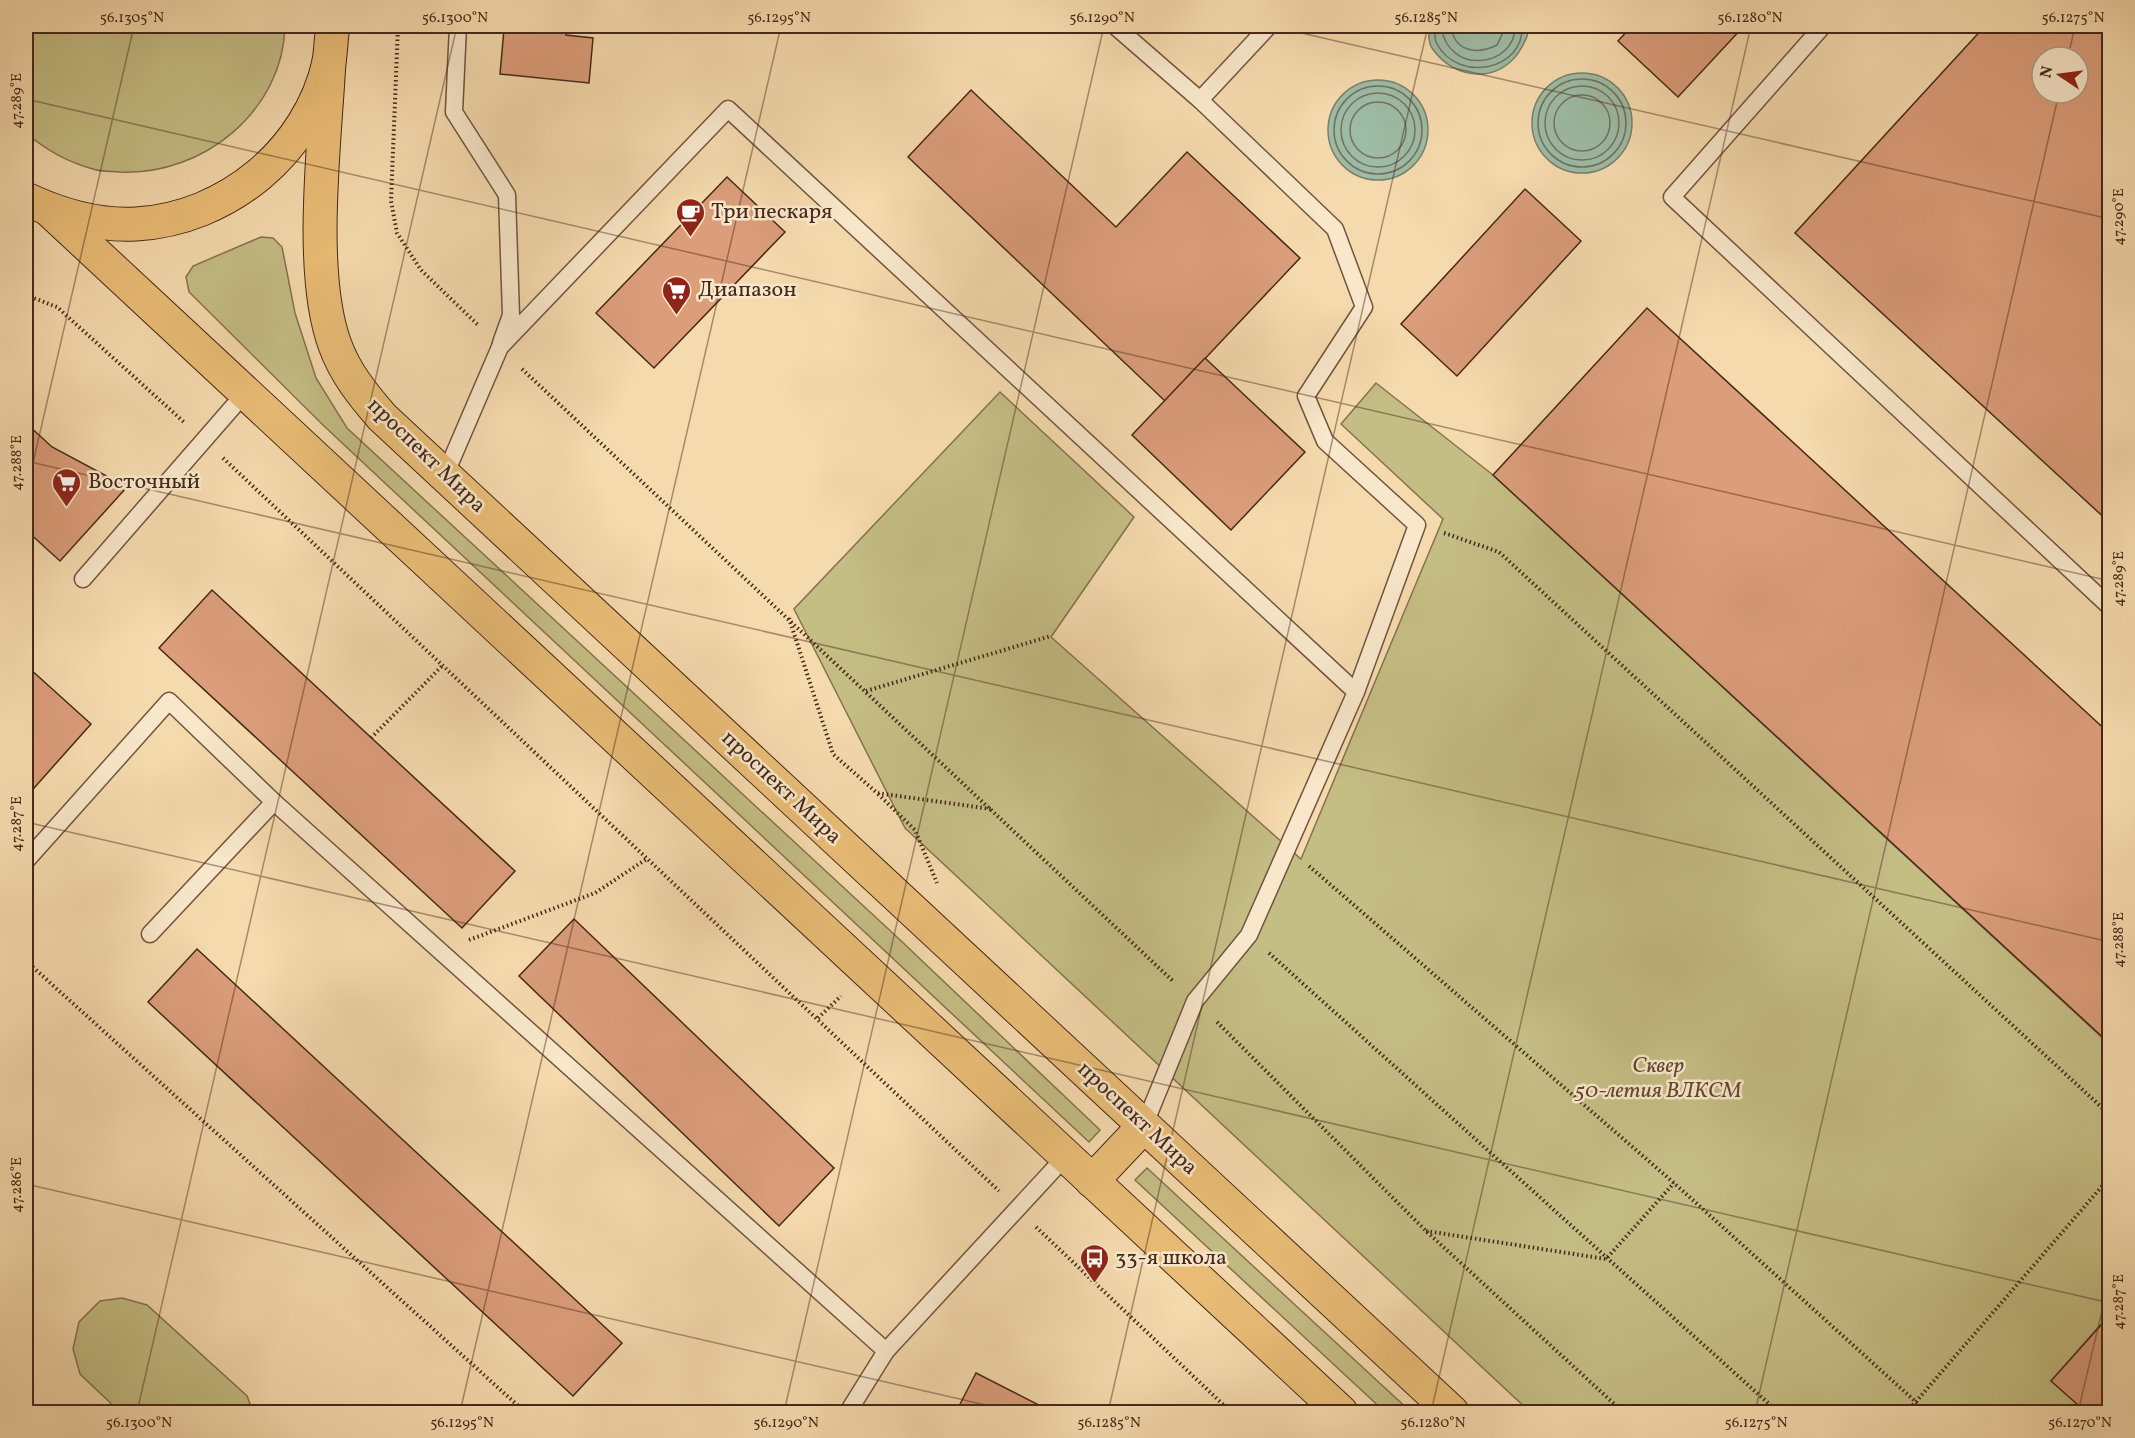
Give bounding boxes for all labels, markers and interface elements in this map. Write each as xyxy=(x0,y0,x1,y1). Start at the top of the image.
text: 56.1305°N xyxy=(100,8,164,29)
text: 56.1300°N xyxy=(422,8,488,29)
text: 56.1295°N xyxy=(747,8,811,29)
text: 56.1290°N xyxy=(1069,8,1135,29)
text: 56.1285°N xyxy=(1394,8,1458,29)
text: 56.1280°N xyxy=(1717,8,1783,29)
text: 56.1275°N xyxy=(2041,8,2105,29)
north arrow xyxy=(2030,45,2090,105)
text: N xyxy=(2035,64,2059,80)
text: 47.289°E xyxy=(7,73,28,129)
text: 47.290°E xyxy=(2109,188,2130,246)
cafe icon: Три пескаря xyxy=(674,196,706,238)
place label: Три пескаря xyxy=(711,197,832,228)
supermarket icon: Диапазон xyxy=(661,274,693,316)
place label: Диапазон xyxy=(698,275,797,306)
street label: проспект Мира xyxy=(360,391,492,521)
text: 47.288°E xyxy=(7,435,28,491)
supermarket icon: Восточный xyxy=(51,466,83,508)
place label: Восточный xyxy=(88,467,200,498)
text: 47.289°E xyxy=(2109,551,2130,607)
street label: проспект Мира xyxy=(714,724,848,852)
text: 47.287°E xyxy=(7,796,28,852)
text: 47.288°E xyxy=(2109,912,2130,968)
park label: Сквер 50-летия ВЛКСМ xyxy=(1574,1051,1742,1107)
street label: проспект Мира xyxy=(1070,1055,1204,1183)
text: 47.286°E xyxy=(7,1157,28,1213)
bus stop icon: 33-я школа xyxy=(1078,1242,1110,1284)
place label: 33-я школа xyxy=(1115,1243,1227,1274)
text: 47.287°E xyxy=(2109,1274,2130,1330)
text: 56.1300°N xyxy=(106,1413,172,1434)
text: 56.1295°N xyxy=(430,1413,494,1434)
text: 56.1290°N xyxy=(753,1413,819,1434)
text: 56.1285°N xyxy=(1077,1413,1141,1434)
text: 56.1280°N xyxy=(1400,1413,1466,1434)
text: 56.1275°N xyxy=(1724,1413,1788,1434)
text: 56.1270°N xyxy=(2048,1413,2112,1434)

